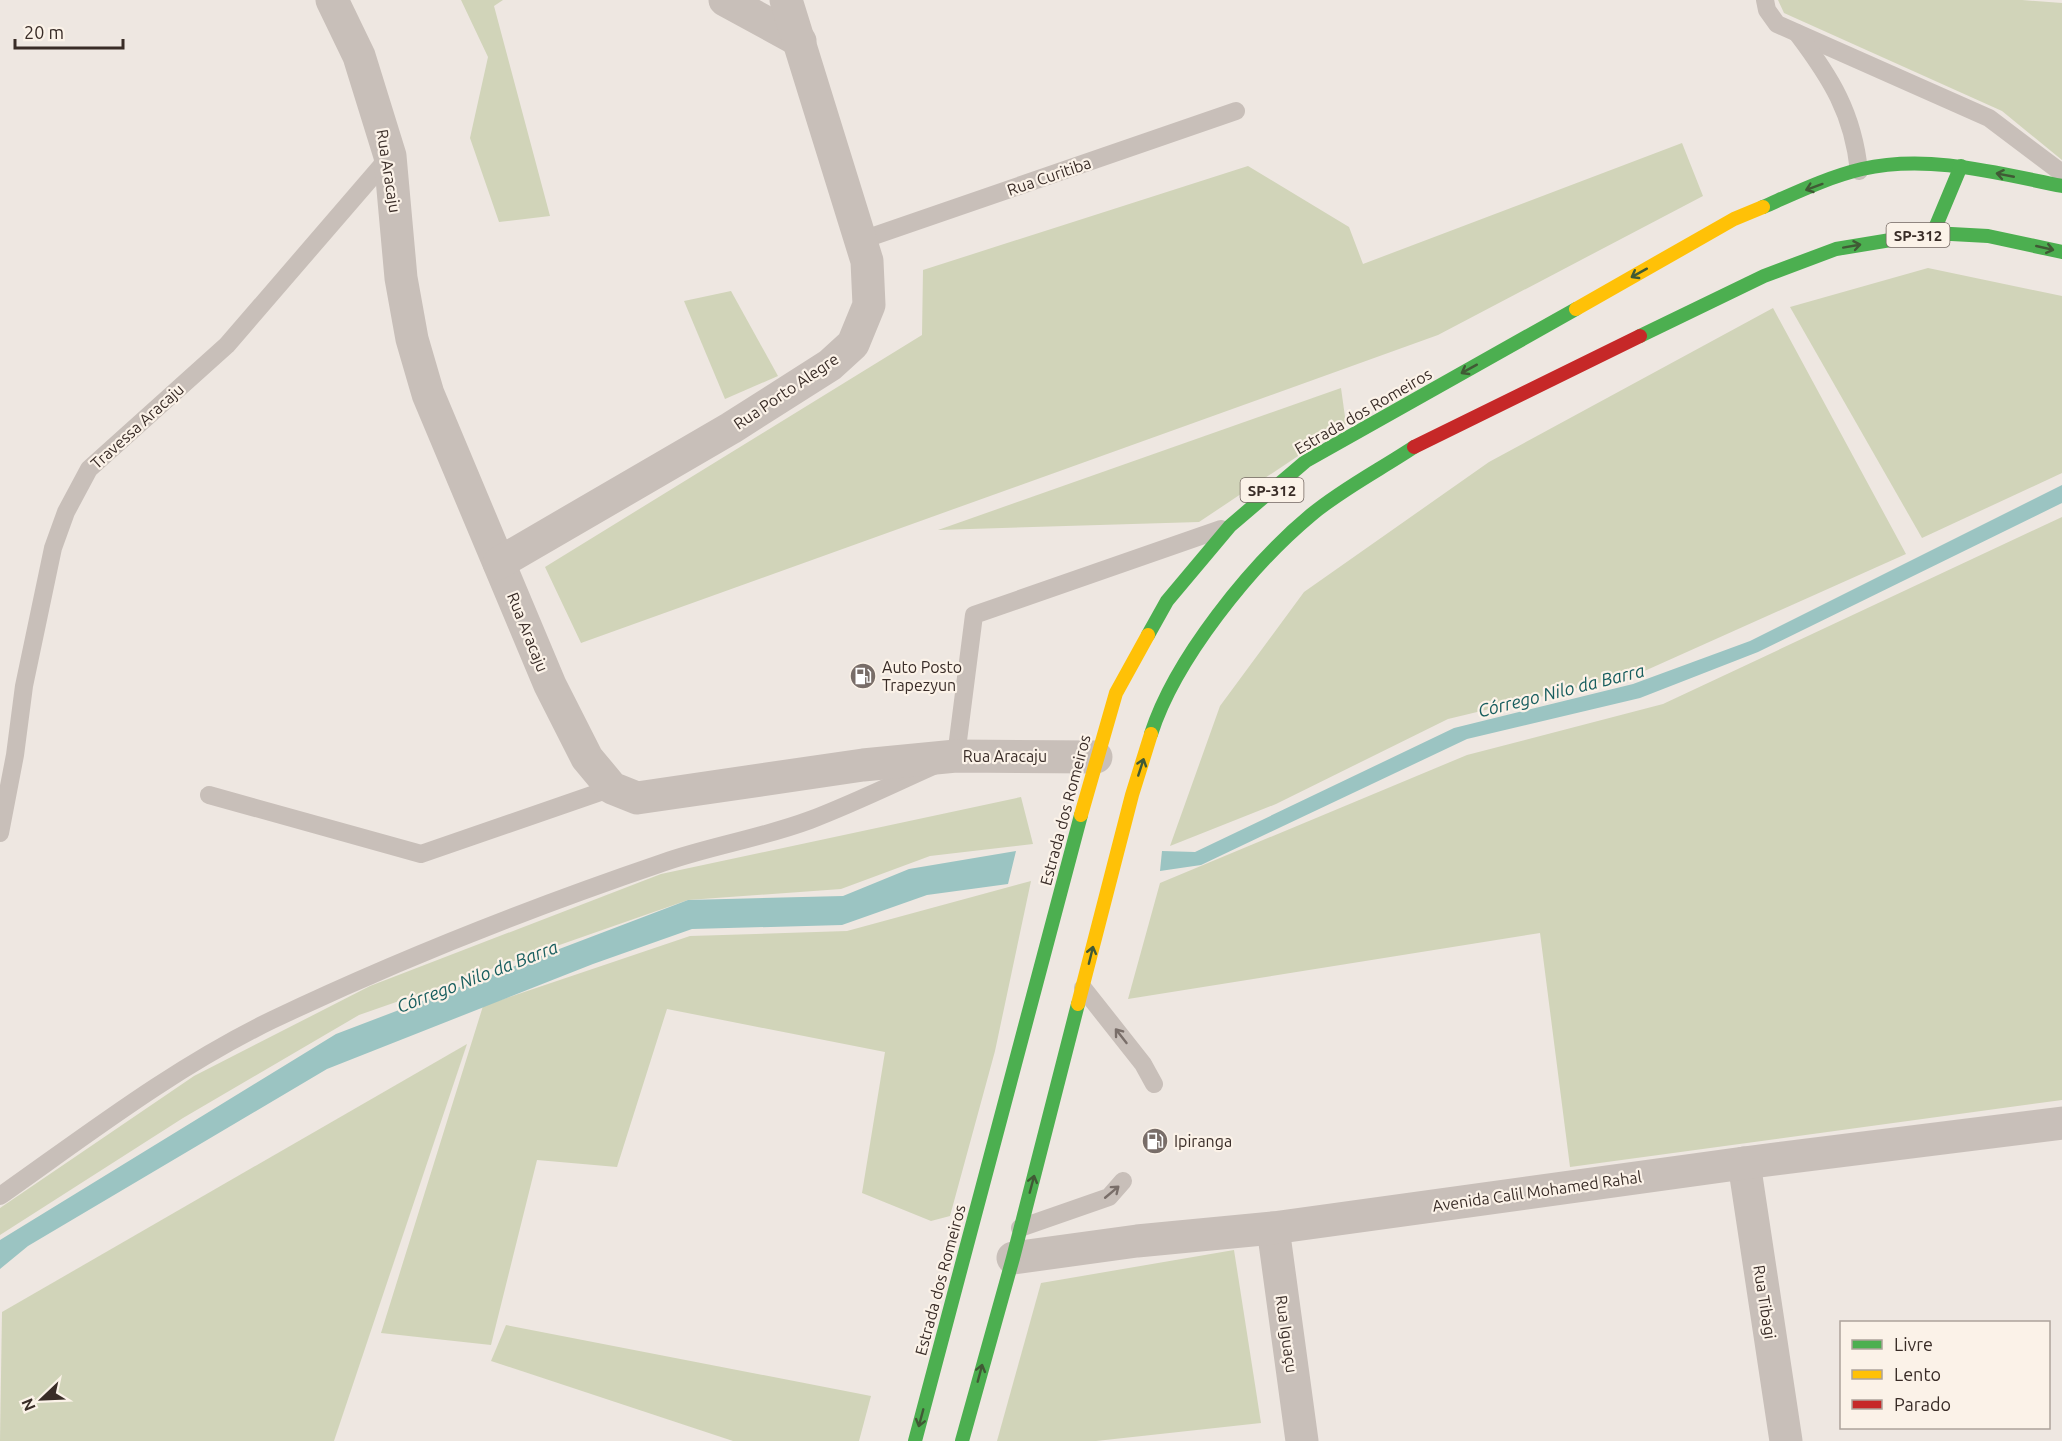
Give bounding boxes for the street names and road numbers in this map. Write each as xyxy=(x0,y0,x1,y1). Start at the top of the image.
street label: Rua Aracaju xyxy=(374,128,404,214)
street label: Rua Curitiba xyxy=(1005,153,1093,199)
road number: SP-312 xyxy=(1886,223,1950,247)
street label: Rua Porto Alegre xyxy=(730,349,842,433)
street label: Estrada dos Romeiros xyxy=(1291,364,1435,458)
street label: Travessa Aracaju xyxy=(87,380,187,472)
road number: SP-312 xyxy=(1240,478,1304,502)
street label: Rua Aracaju xyxy=(504,590,552,674)
street label: Estrada dos Romeiros xyxy=(1036,733,1094,887)
street label: Rua Aracaju xyxy=(963,747,1047,765)
street label: Avenida Calil Mohamed Rahal xyxy=(1431,1167,1643,1215)
street label: Estrada dos Romeiros xyxy=(911,1203,969,1357)
street label: Rua Tibagi xyxy=(1750,1264,1780,1340)
street label: Rua Iguaçu xyxy=(1273,1294,1301,1374)

